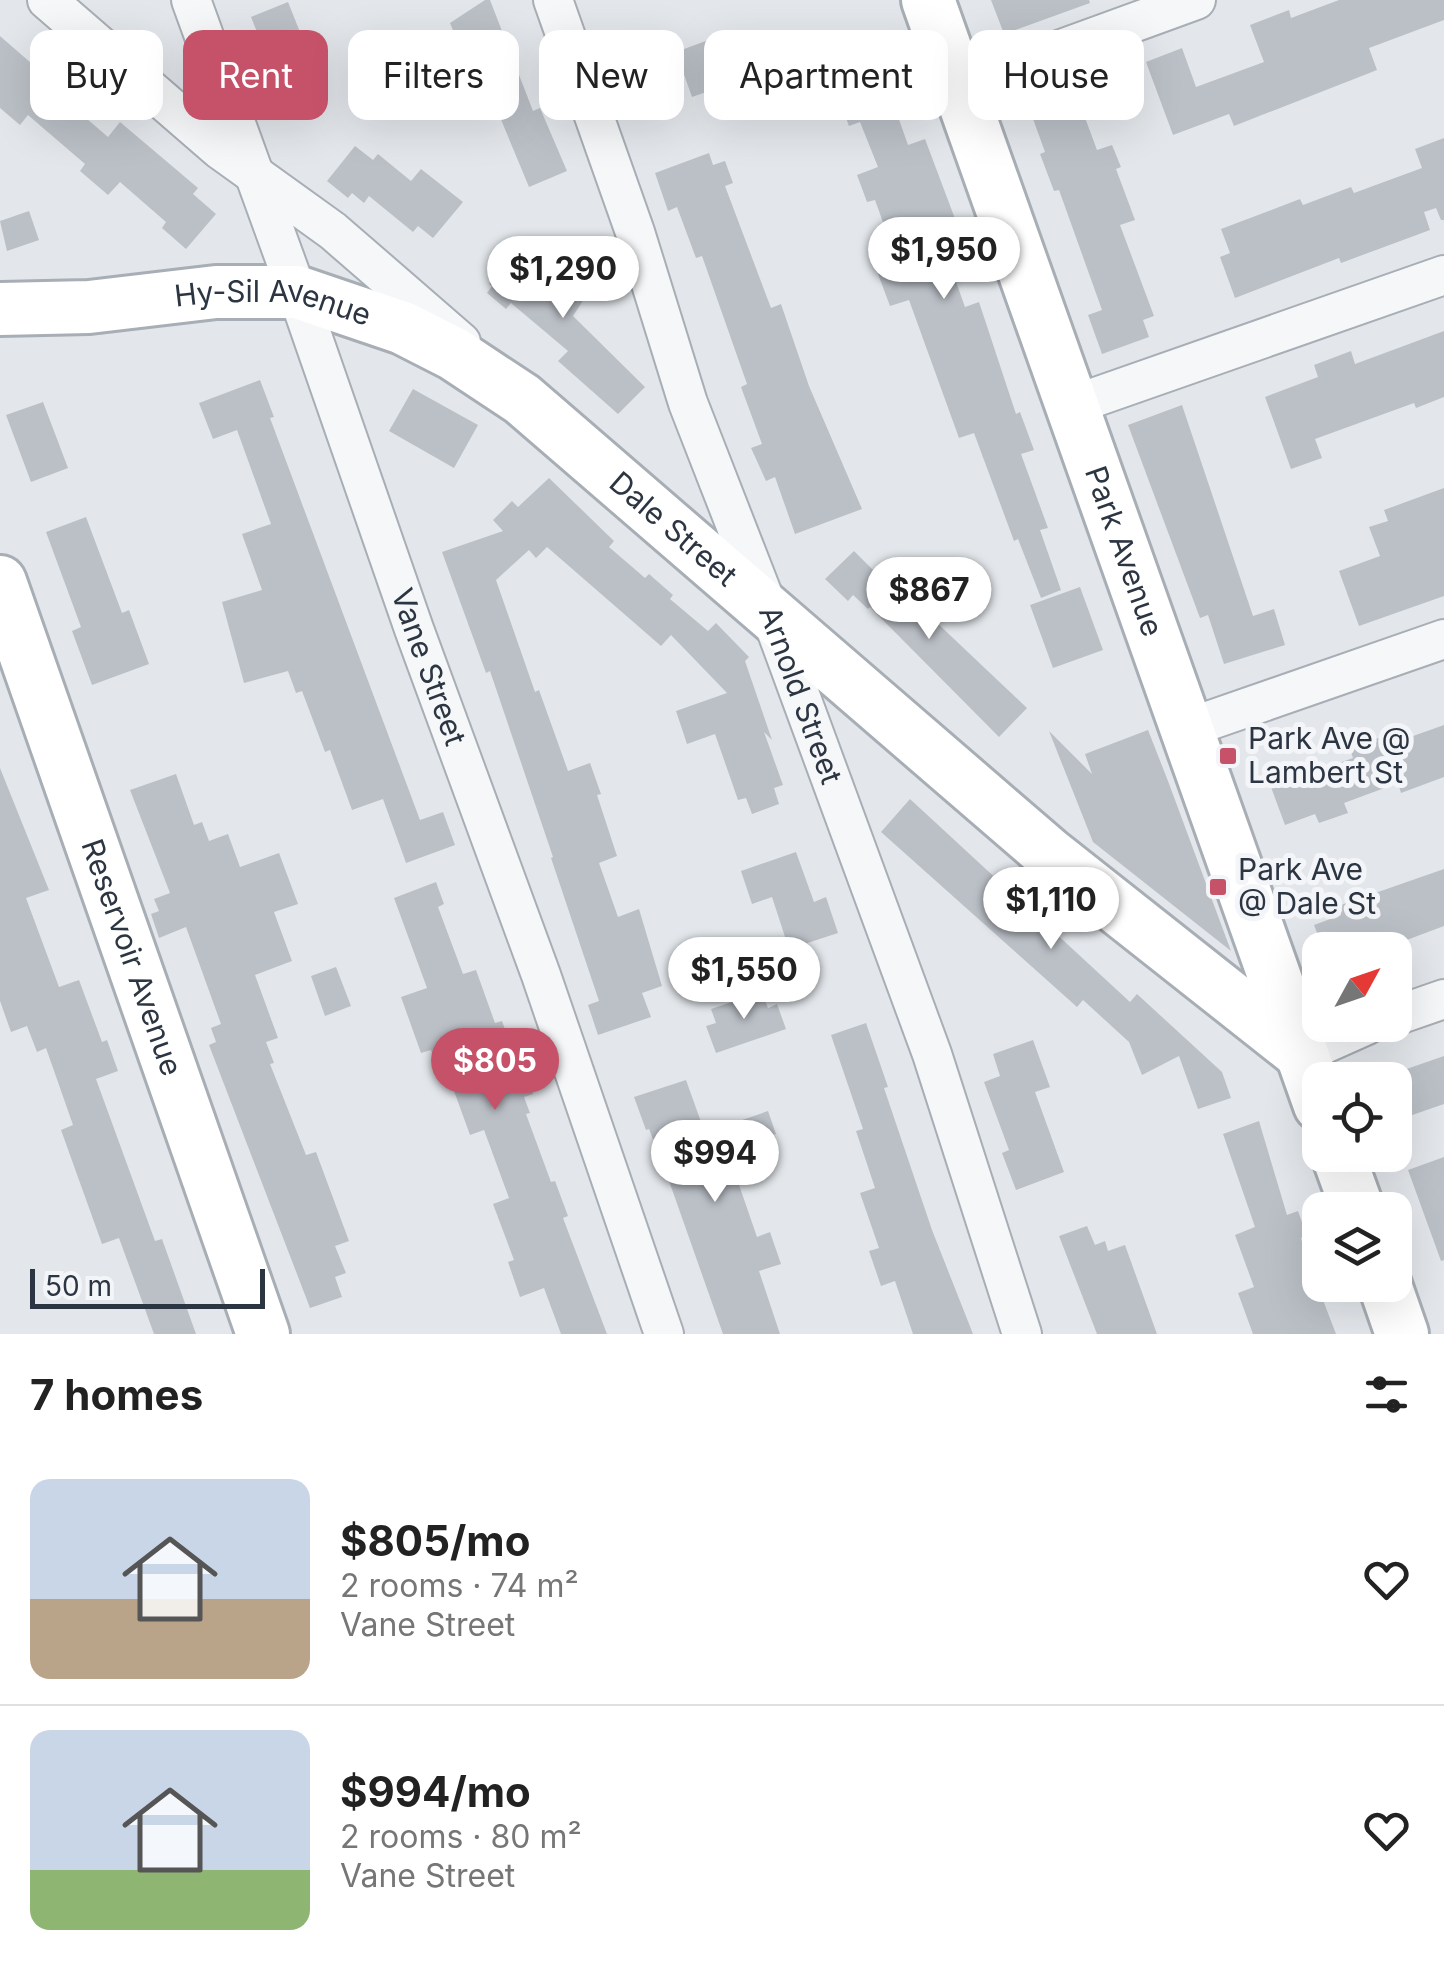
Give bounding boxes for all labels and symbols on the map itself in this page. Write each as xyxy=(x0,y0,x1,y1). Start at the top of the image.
pin: $1,950 xyxy=(863,217,1025,302)
pin: $1,290 xyxy=(482,236,644,321)
street label: Hy-Sil Avenue xyxy=(172,273,376,333)
street label: Park Avenue xyxy=(1078,461,1171,641)
street label: Dale Street xyxy=(603,464,745,593)
pin: $867 xyxy=(870,557,988,642)
street label: Vane Street xyxy=(384,583,474,750)
street label: Arnold Street xyxy=(752,601,850,789)
place label: Park Ave @ Lambert St xyxy=(1248,720,1411,790)
marker: Park Ave @ Lambert St xyxy=(1217,745,1239,767)
street label: Reservoir Avenue xyxy=(74,834,190,1080)
place label: Park Ave @ Dale St xyxy=(1238,851,1376,921)
pin: $1,110 xyxy=(970,867,1132,952)
marker: Park Ave @ Dale St xyxy=(1207,876,1229,898)
north arrow xyxy=(1302,932,1412,1042)
pin: $1,550 xyxy=(663,937,825,1022)
pin: $805 xyxy=(436,1028,554,1113)
pin: $994 xyxy=(656,1120,774,1205)
scale bar xyxy=(30,1264,265,1308)

